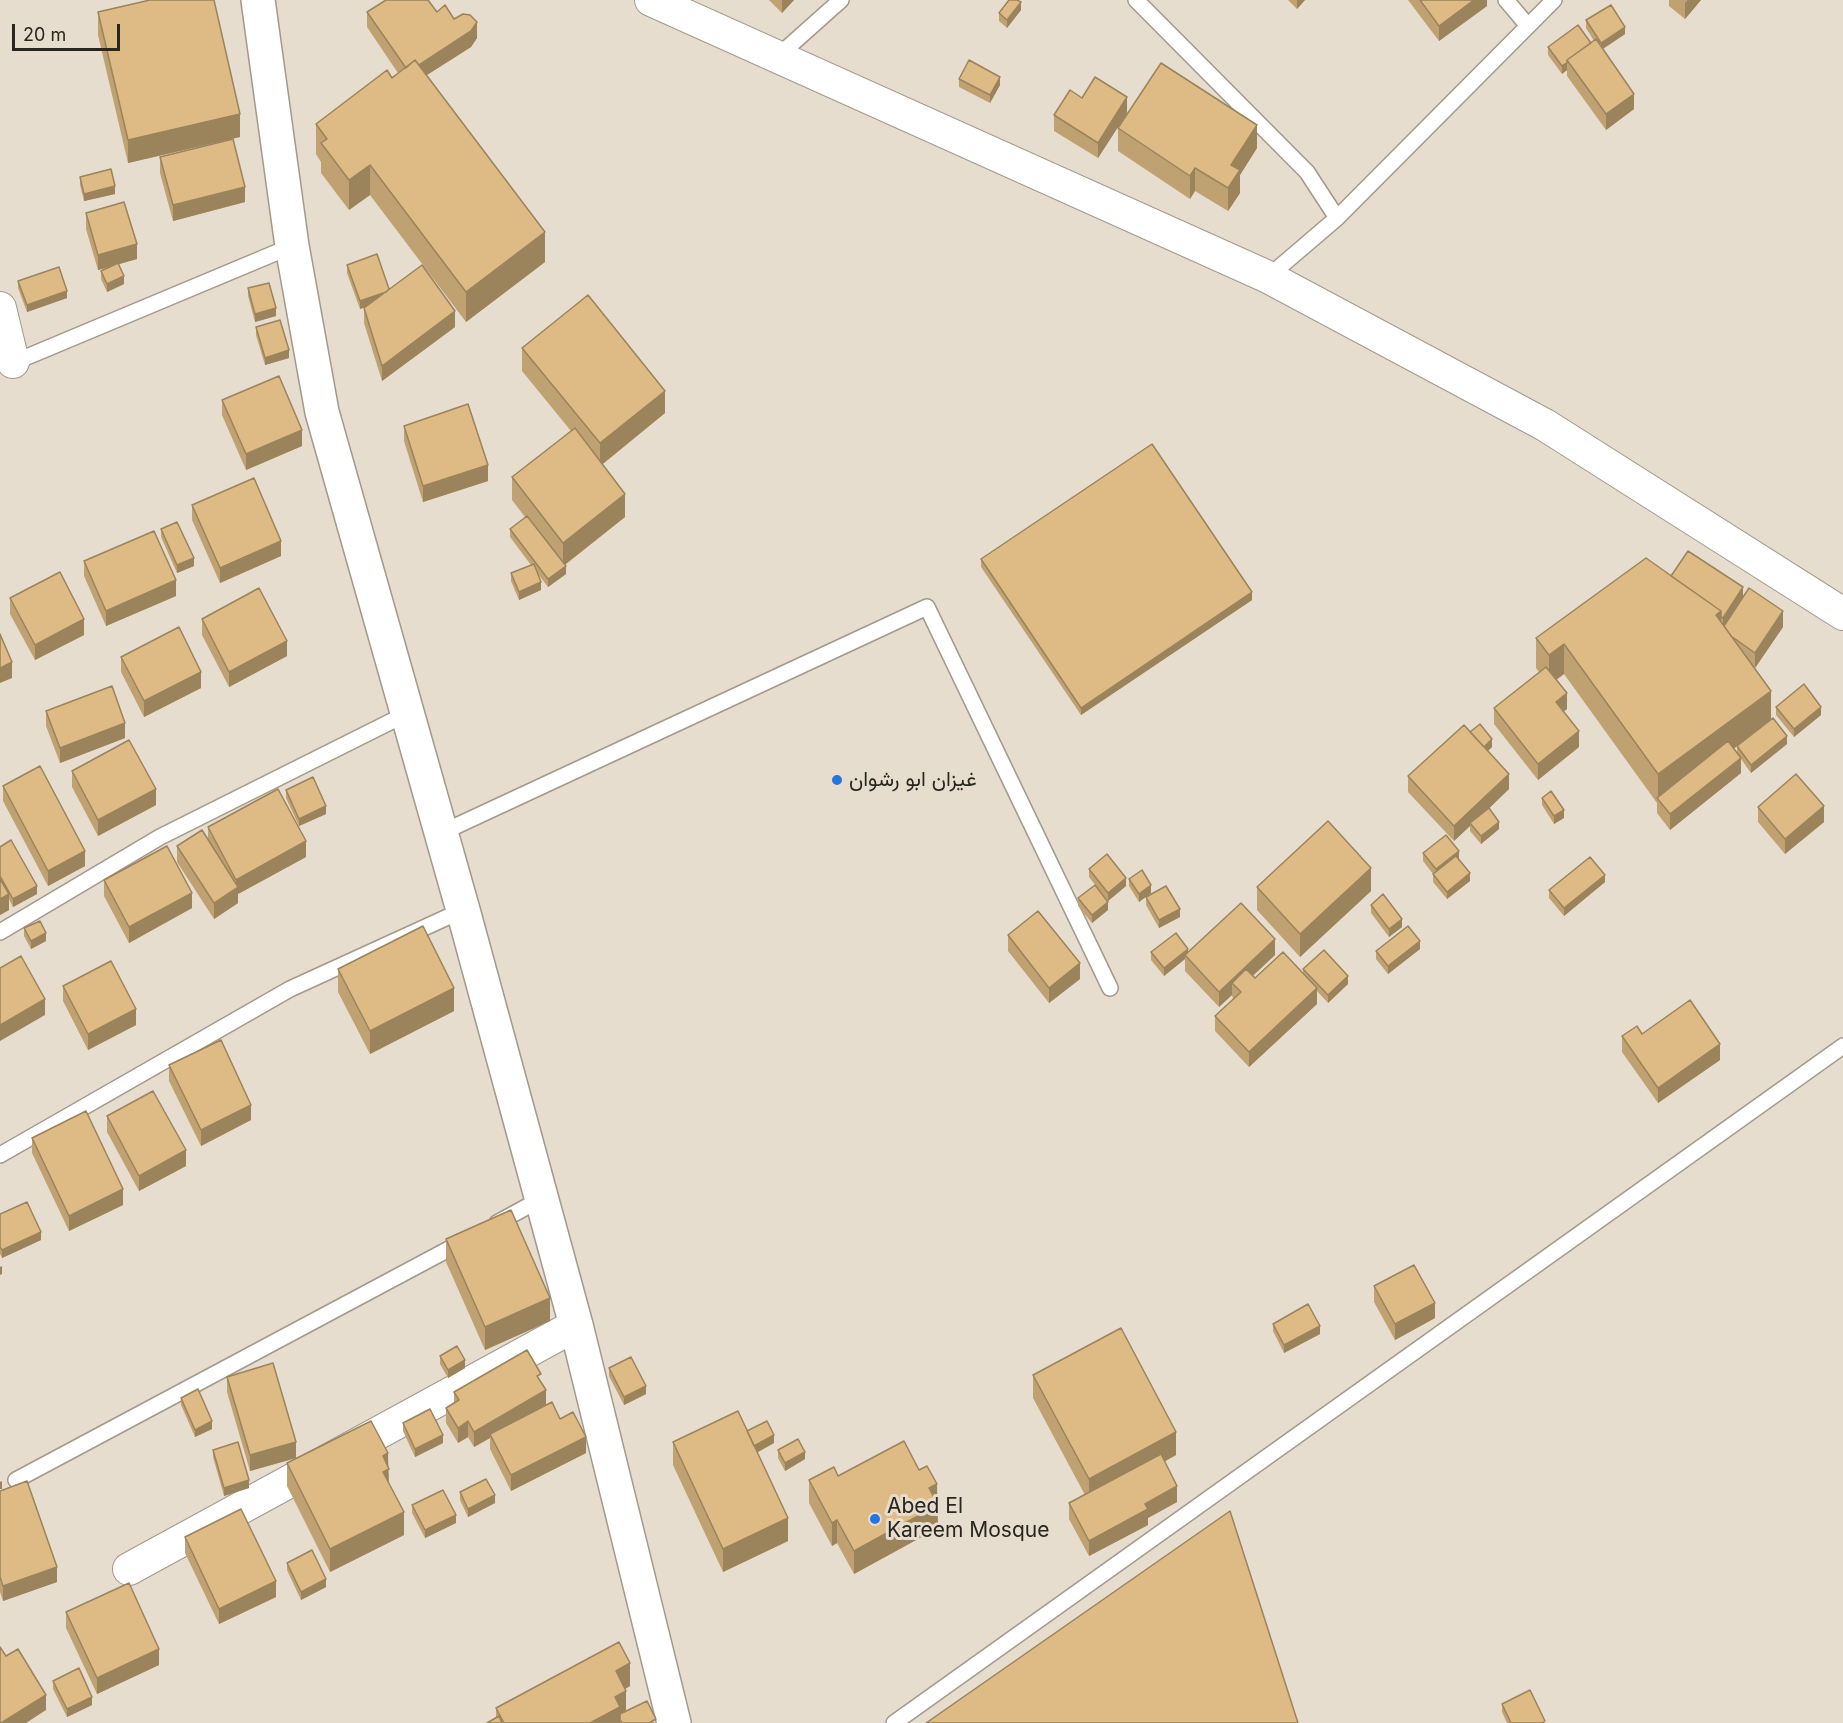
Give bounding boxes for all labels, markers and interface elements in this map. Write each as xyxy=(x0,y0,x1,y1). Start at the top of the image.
scale bar xyxy=(15,12,123,50)
text: 20 m xyxy=(23,24,66,45)
place label: غيزان ابو رشوان xyxy=(849,767,977,793)
marker: غيزان ابو رشوان xyxy=(830,773,844,787)
place label: Abed El Kareem Mosque xyxy=(887,1494,1049,1544)
marker: Abed El Kareem Mosque xyxy=(868,1512,882,1526)

